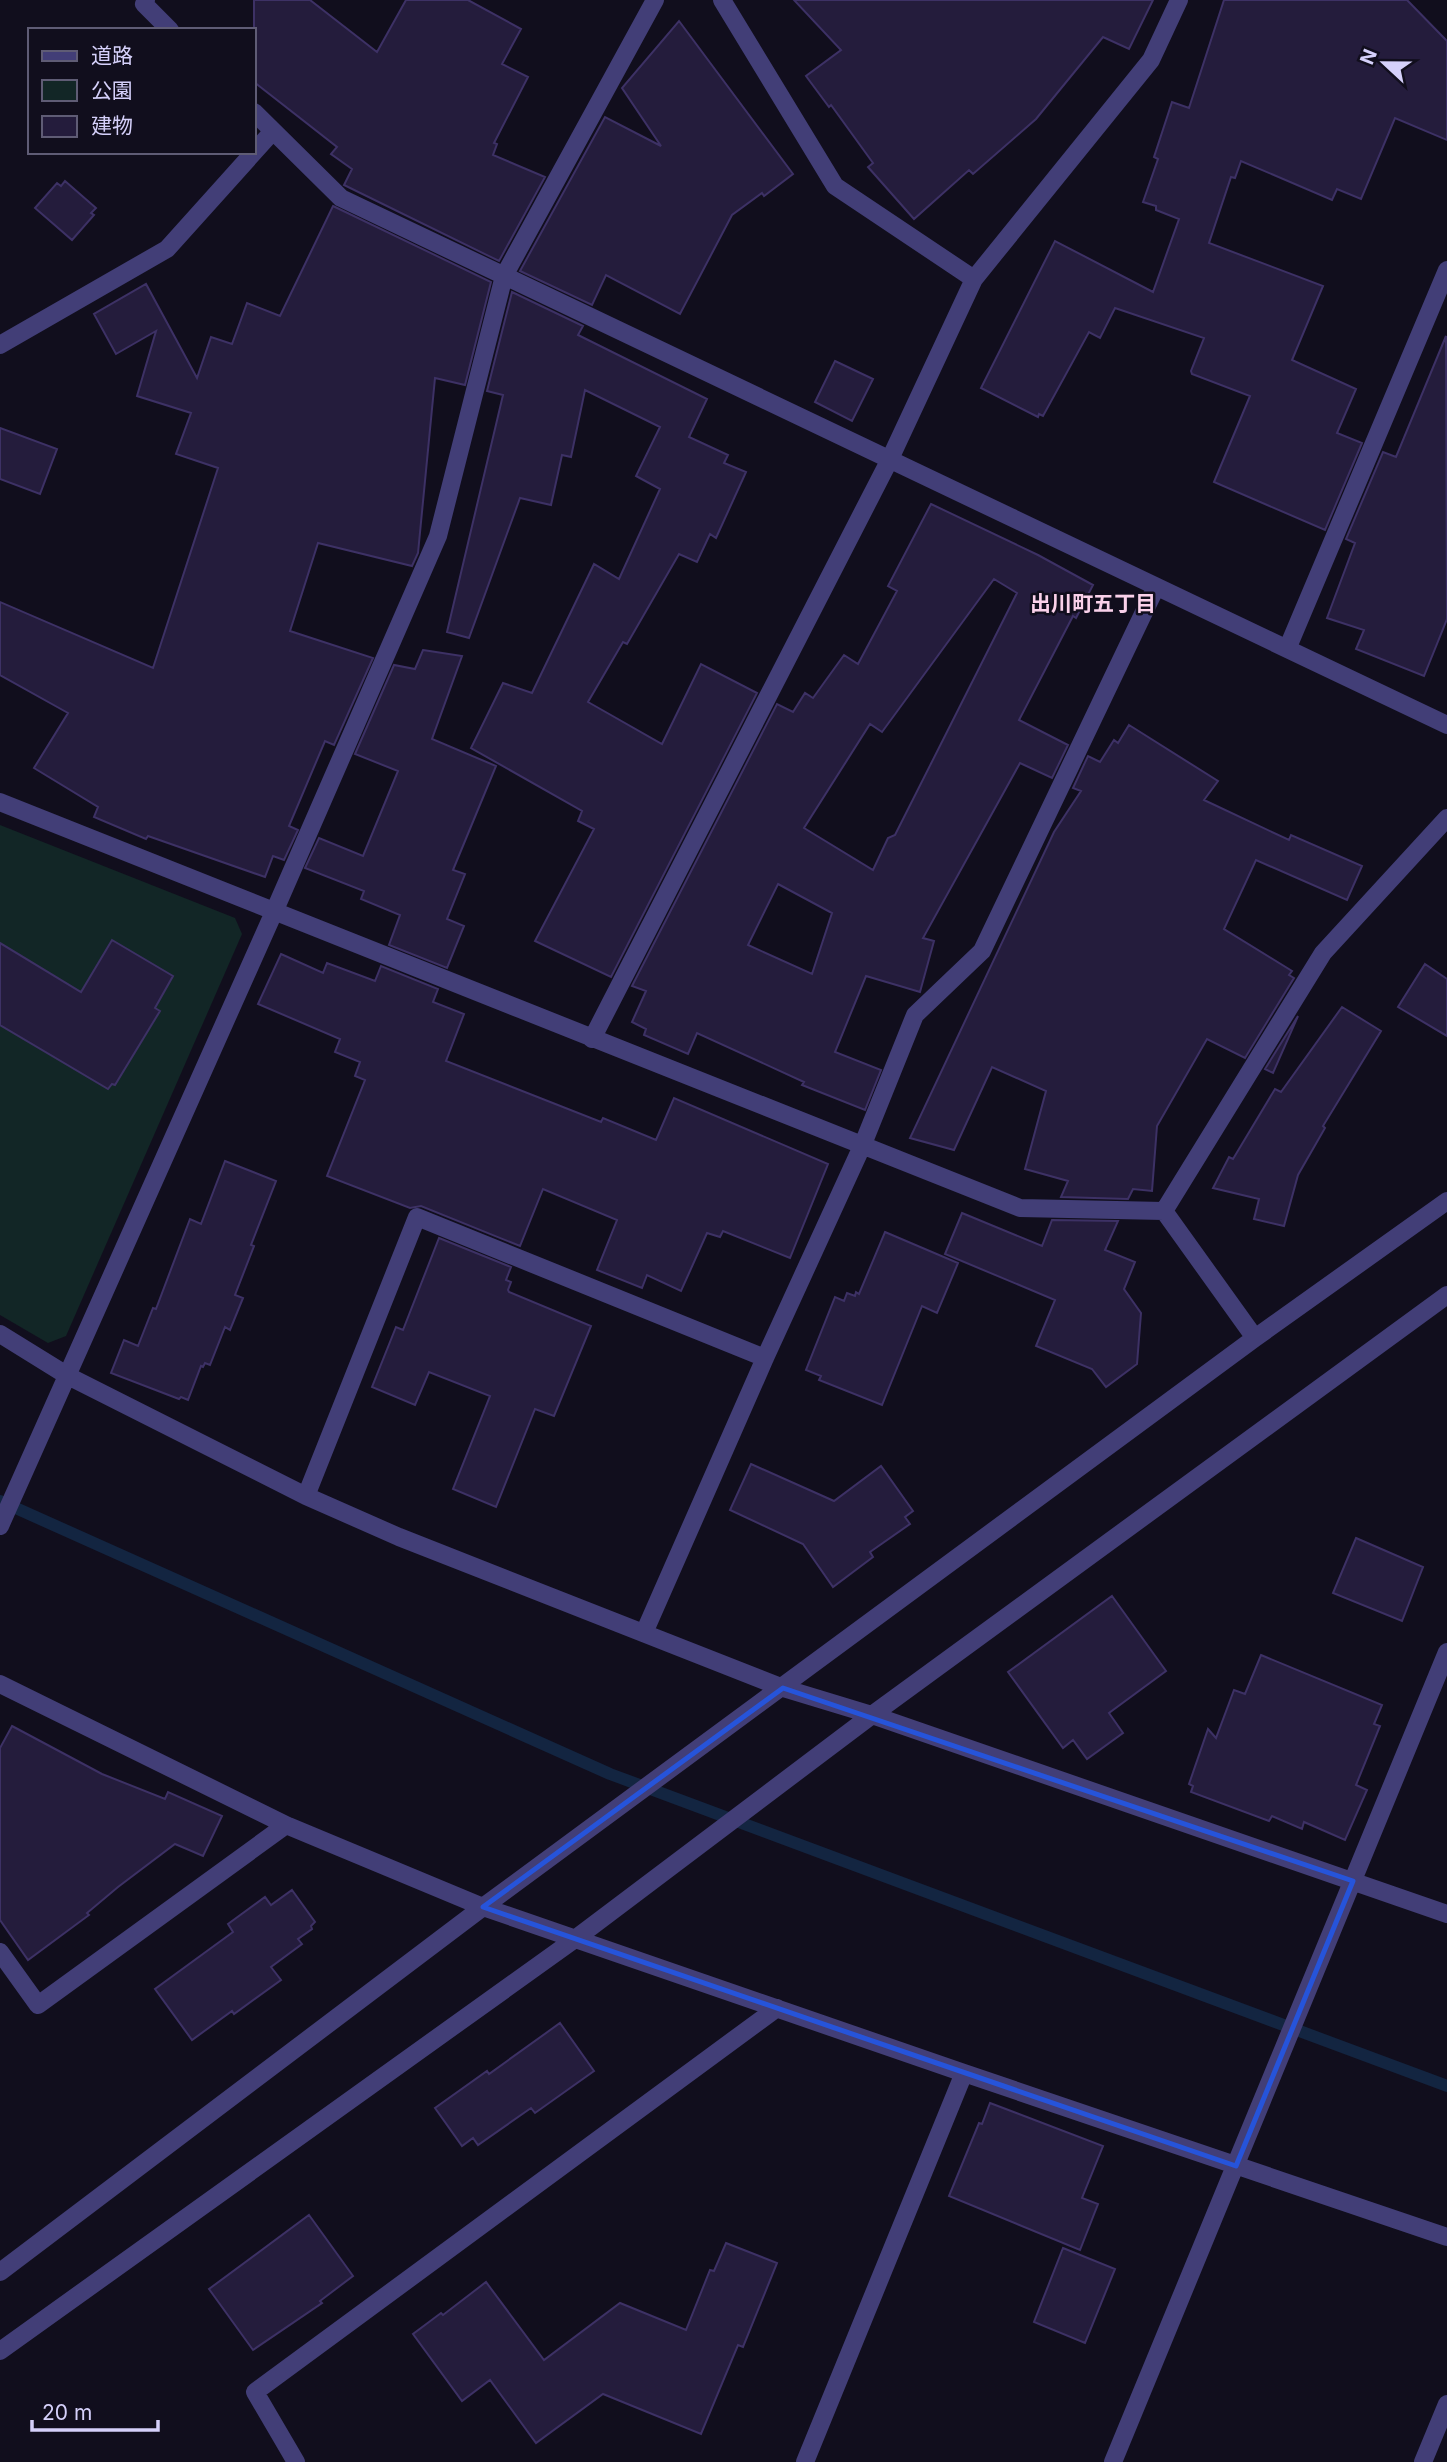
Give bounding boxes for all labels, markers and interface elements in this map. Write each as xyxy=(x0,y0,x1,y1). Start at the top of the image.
legend xyxy=(28,28,256,154)
north arrow xyxy=(1349,28,1419,98)
text: 道路 xyxy=(91,43,133,68)
text: N xyxy=(1355,46,1382,68)
text: 公園 xyxy=(91,78,133,103)
text: 建物 xyxy=(91,113,133,138)
district label: 出川町五丁目 xyxy=(1030,591,1156,616)
scale bar xyxy=(32,2388,158,2432)
text: 20 m xyxy=(42,2400,92,2425)

